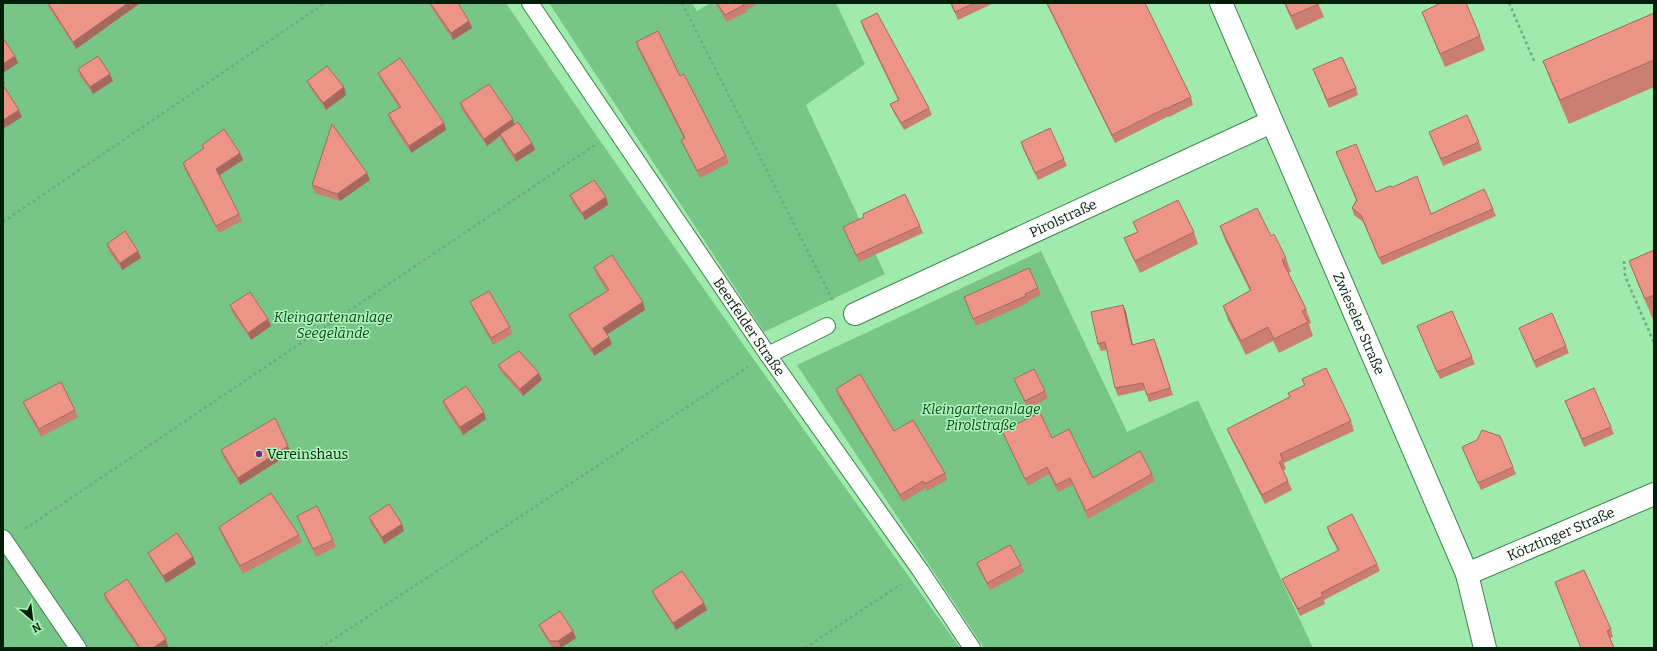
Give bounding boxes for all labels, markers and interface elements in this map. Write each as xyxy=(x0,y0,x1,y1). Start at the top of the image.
street label: Pirolstraße xyxy=(1027,195,1099,241)
street label: Zwieseler Straße xyxy=(1330,270,1389,377)
street label: Beerfelder Straße xyxy=(710,274,789,379)
park label: Kleingartenanlage Seegelände xyxy=(274,309,392,342)
park label: Kleingartenanlage Pirolstraße xyxy=(922,401,1040,434)
place label: Vereinshaus xyxy=(267,446,348,463)
marker: Vereinshaus xyxy=(254,449,264,459)
street label: Kötztinger Straße xyxy=(1505,503,1617,564)
north arrow xyxy=(12,599,52,639)
text: N xyxy=(29,620,43,635)

